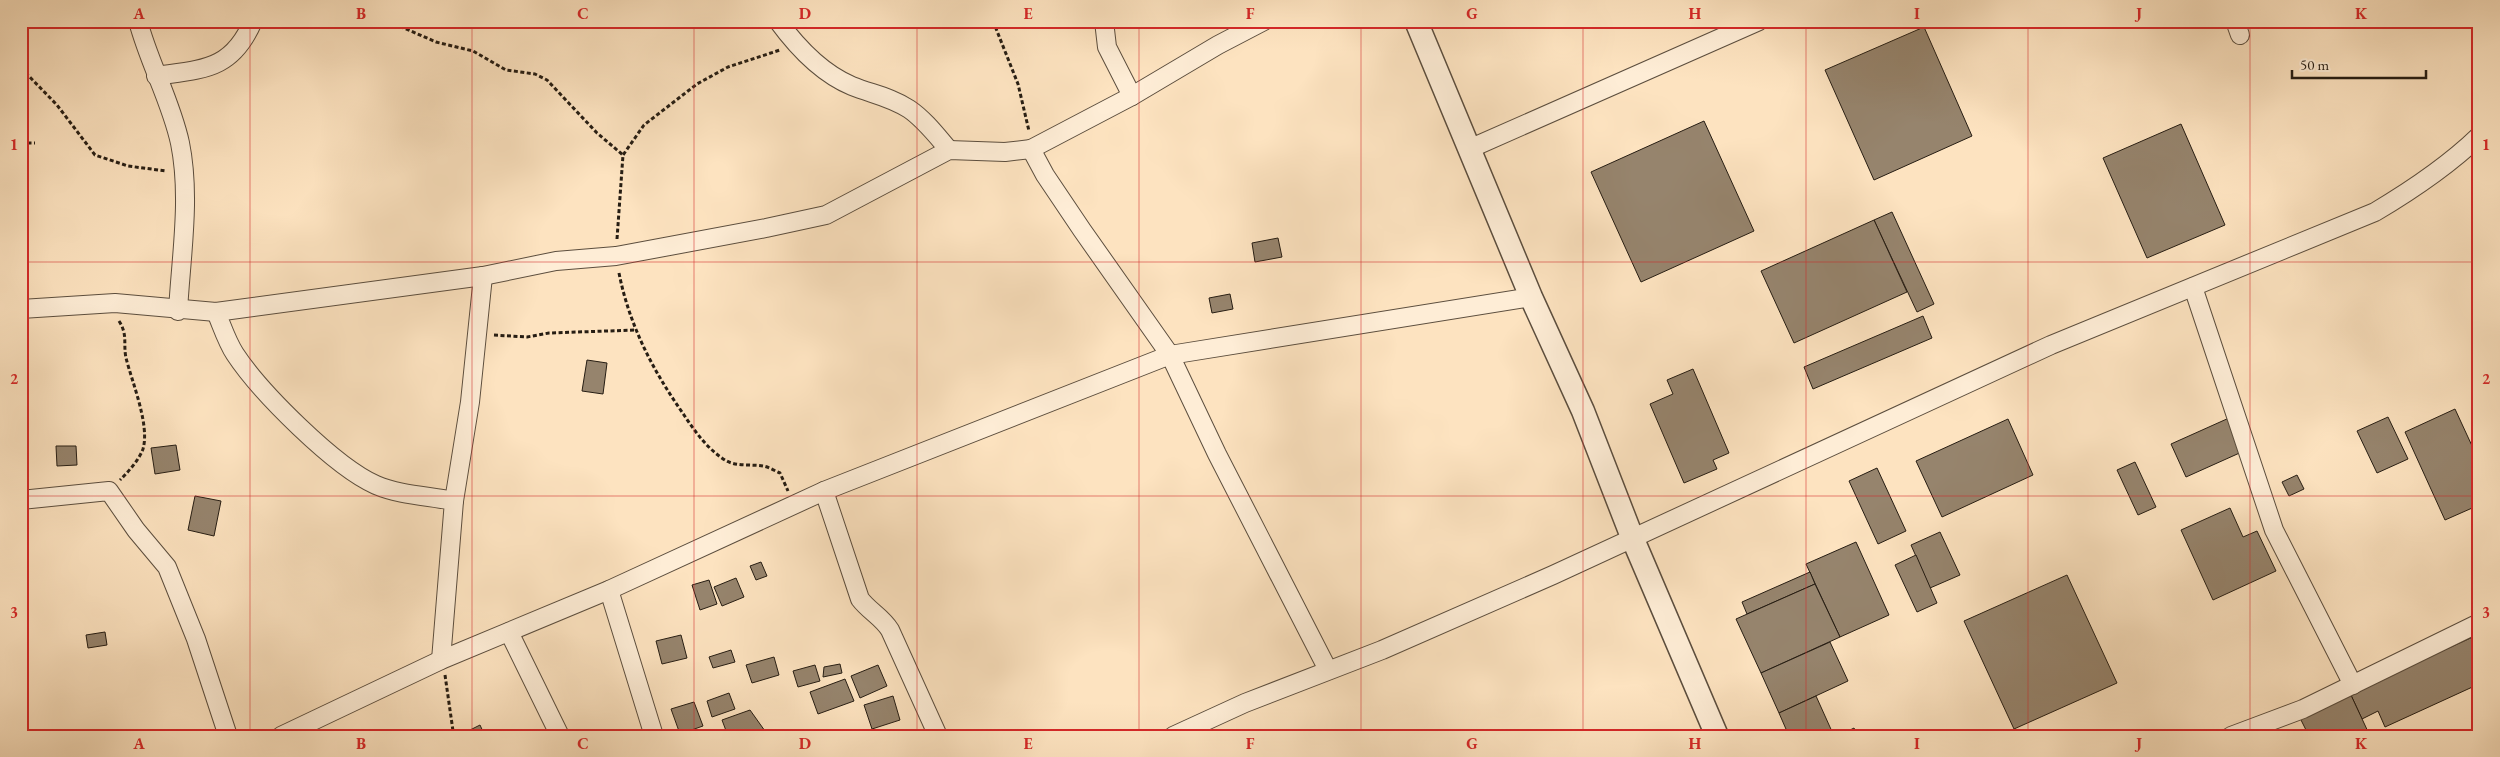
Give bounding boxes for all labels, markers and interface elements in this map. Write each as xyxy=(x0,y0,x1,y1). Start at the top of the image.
text: A xyxy=(132,3,145,24)
text: B xyxy=(356,3,366,24)
text: C xyxy=(577,3,589,24)
text: D xyxy=(799,3,811,24)
text: E xyxy=(1023,3,1033,24)
text: F xyxy=(1246,3,1255,24)
text: G xyxy=(1466,3,1478,24)
text: H xyxy=(1689,3,1702,24)
text: I xyxy=(1914,3,1920,24)
text: J xyxy=(2134,3,2142,24)
text: K xyxy=(2355,3,2368,24)
scale bar xyxy=(2292,48,2426,80)
text: 50 m xyxy=(2300,55,2329,74)
text: 1 xyxy=(10,134,18,155)
text: 1 xyxy=(2482,134,2490,155)
text: 2 xyxy=(10,368,19,389)
text: 2 xyxy=(2482,368,2491,389)
text: 3 xyxy=(10,602,18,623)
text: 3 xyxy=(2482,602,2490,623)
text: A xyxy=(132,733,145,754)
text: B xyxy=(356,733,366,754)
text: C xyxy=(577,733,589,754)
text: D xyxy=(799,733,811,754)
text: E xyxy=(1023,733,1033,754)
text: F xyxy=(1246,733,1255,754)
text: G xyxy=(1466,733,1478,754)
text: H xyxy=(1689,733,1702,754)
text: I xyxy=(1914,733,1920,754)
text: J xyxy=(2134,733,2142,754)
text: K xyxy=(2355,733,2368,754)

